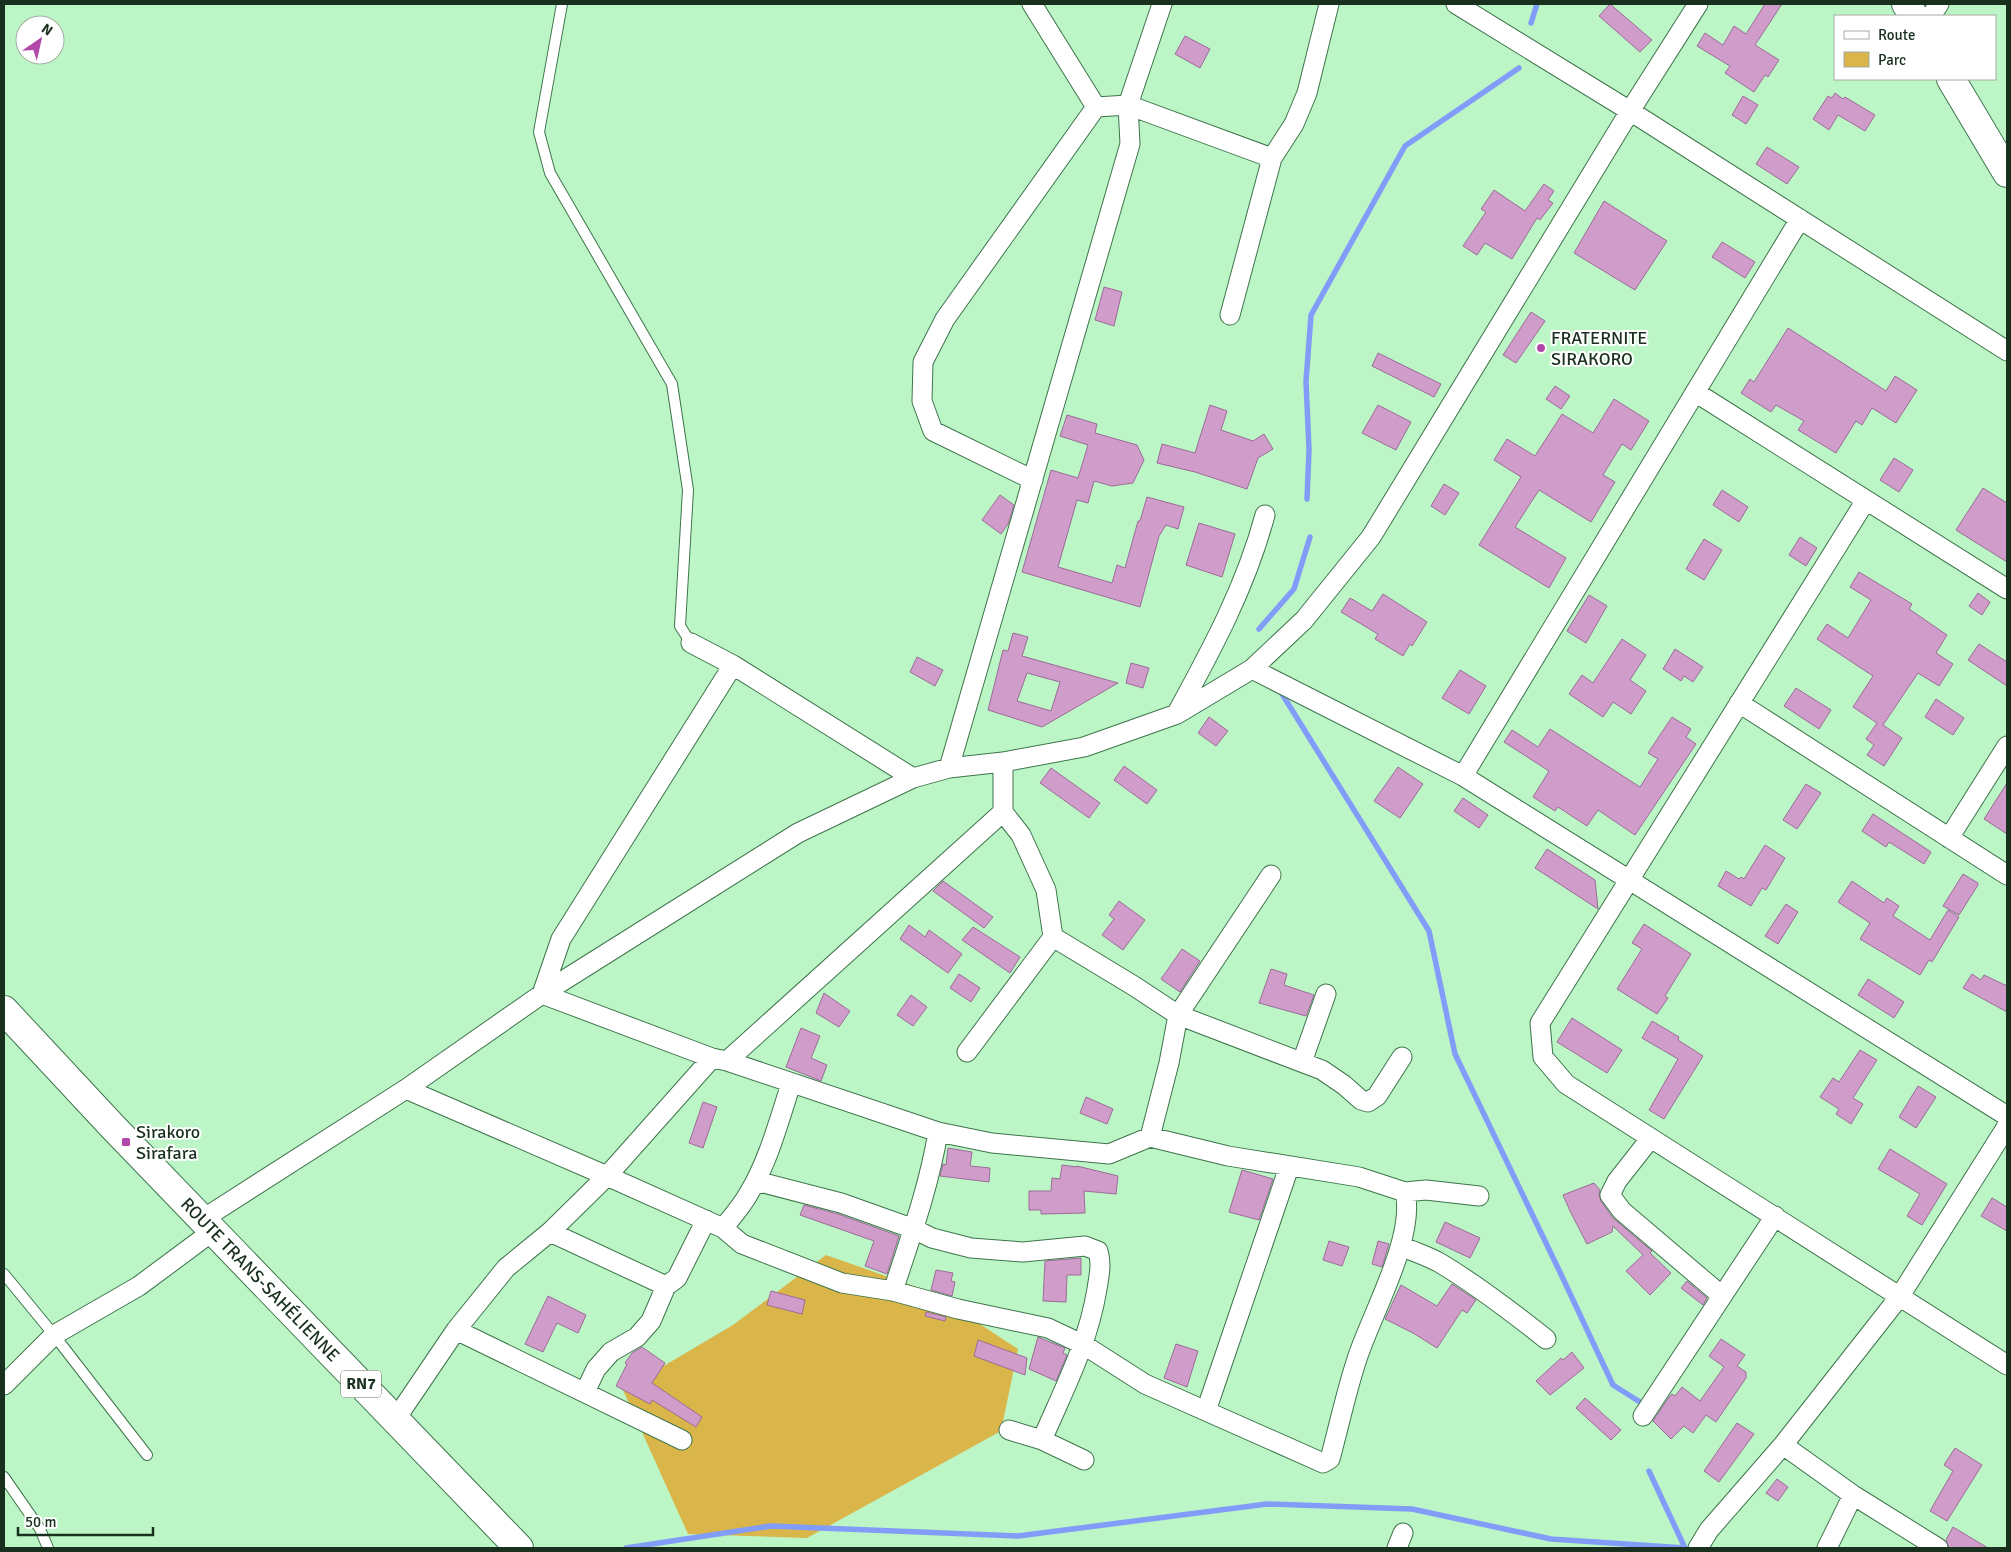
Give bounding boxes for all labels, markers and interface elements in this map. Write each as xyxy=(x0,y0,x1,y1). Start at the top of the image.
north arrow xyxy=(15,15,65,65)
legend xyxy=(1834,15,1996,80)
text: N xyxy=(38,20,56,39)
text: Route xyxy=(1878,26,1915,44)
text: Parc xyxy=(1878,51,1906,69)
place label: FRATERNITE SIRAKORO xyxy=(1551,327,1648,370)
marker: FRATERNITE SIRAKORO xyxy=(1535,342,1547,354)
place label: Sirakoro Sirafara xyxy=(136,1121,200,1164)
marker: Sirakoro Sirafara xyxy=(120,1136,132,1148)
street label: ROUTE TRANS-SAHÉLIENNE xyxy=(176,1193,344,1366)
road number: RN7 xyxy=(341,1370,381,1398)
scale bar xyxy=(18,1504,152,1536)
text: 50 m xyxy=(25,1513,56,1531)

